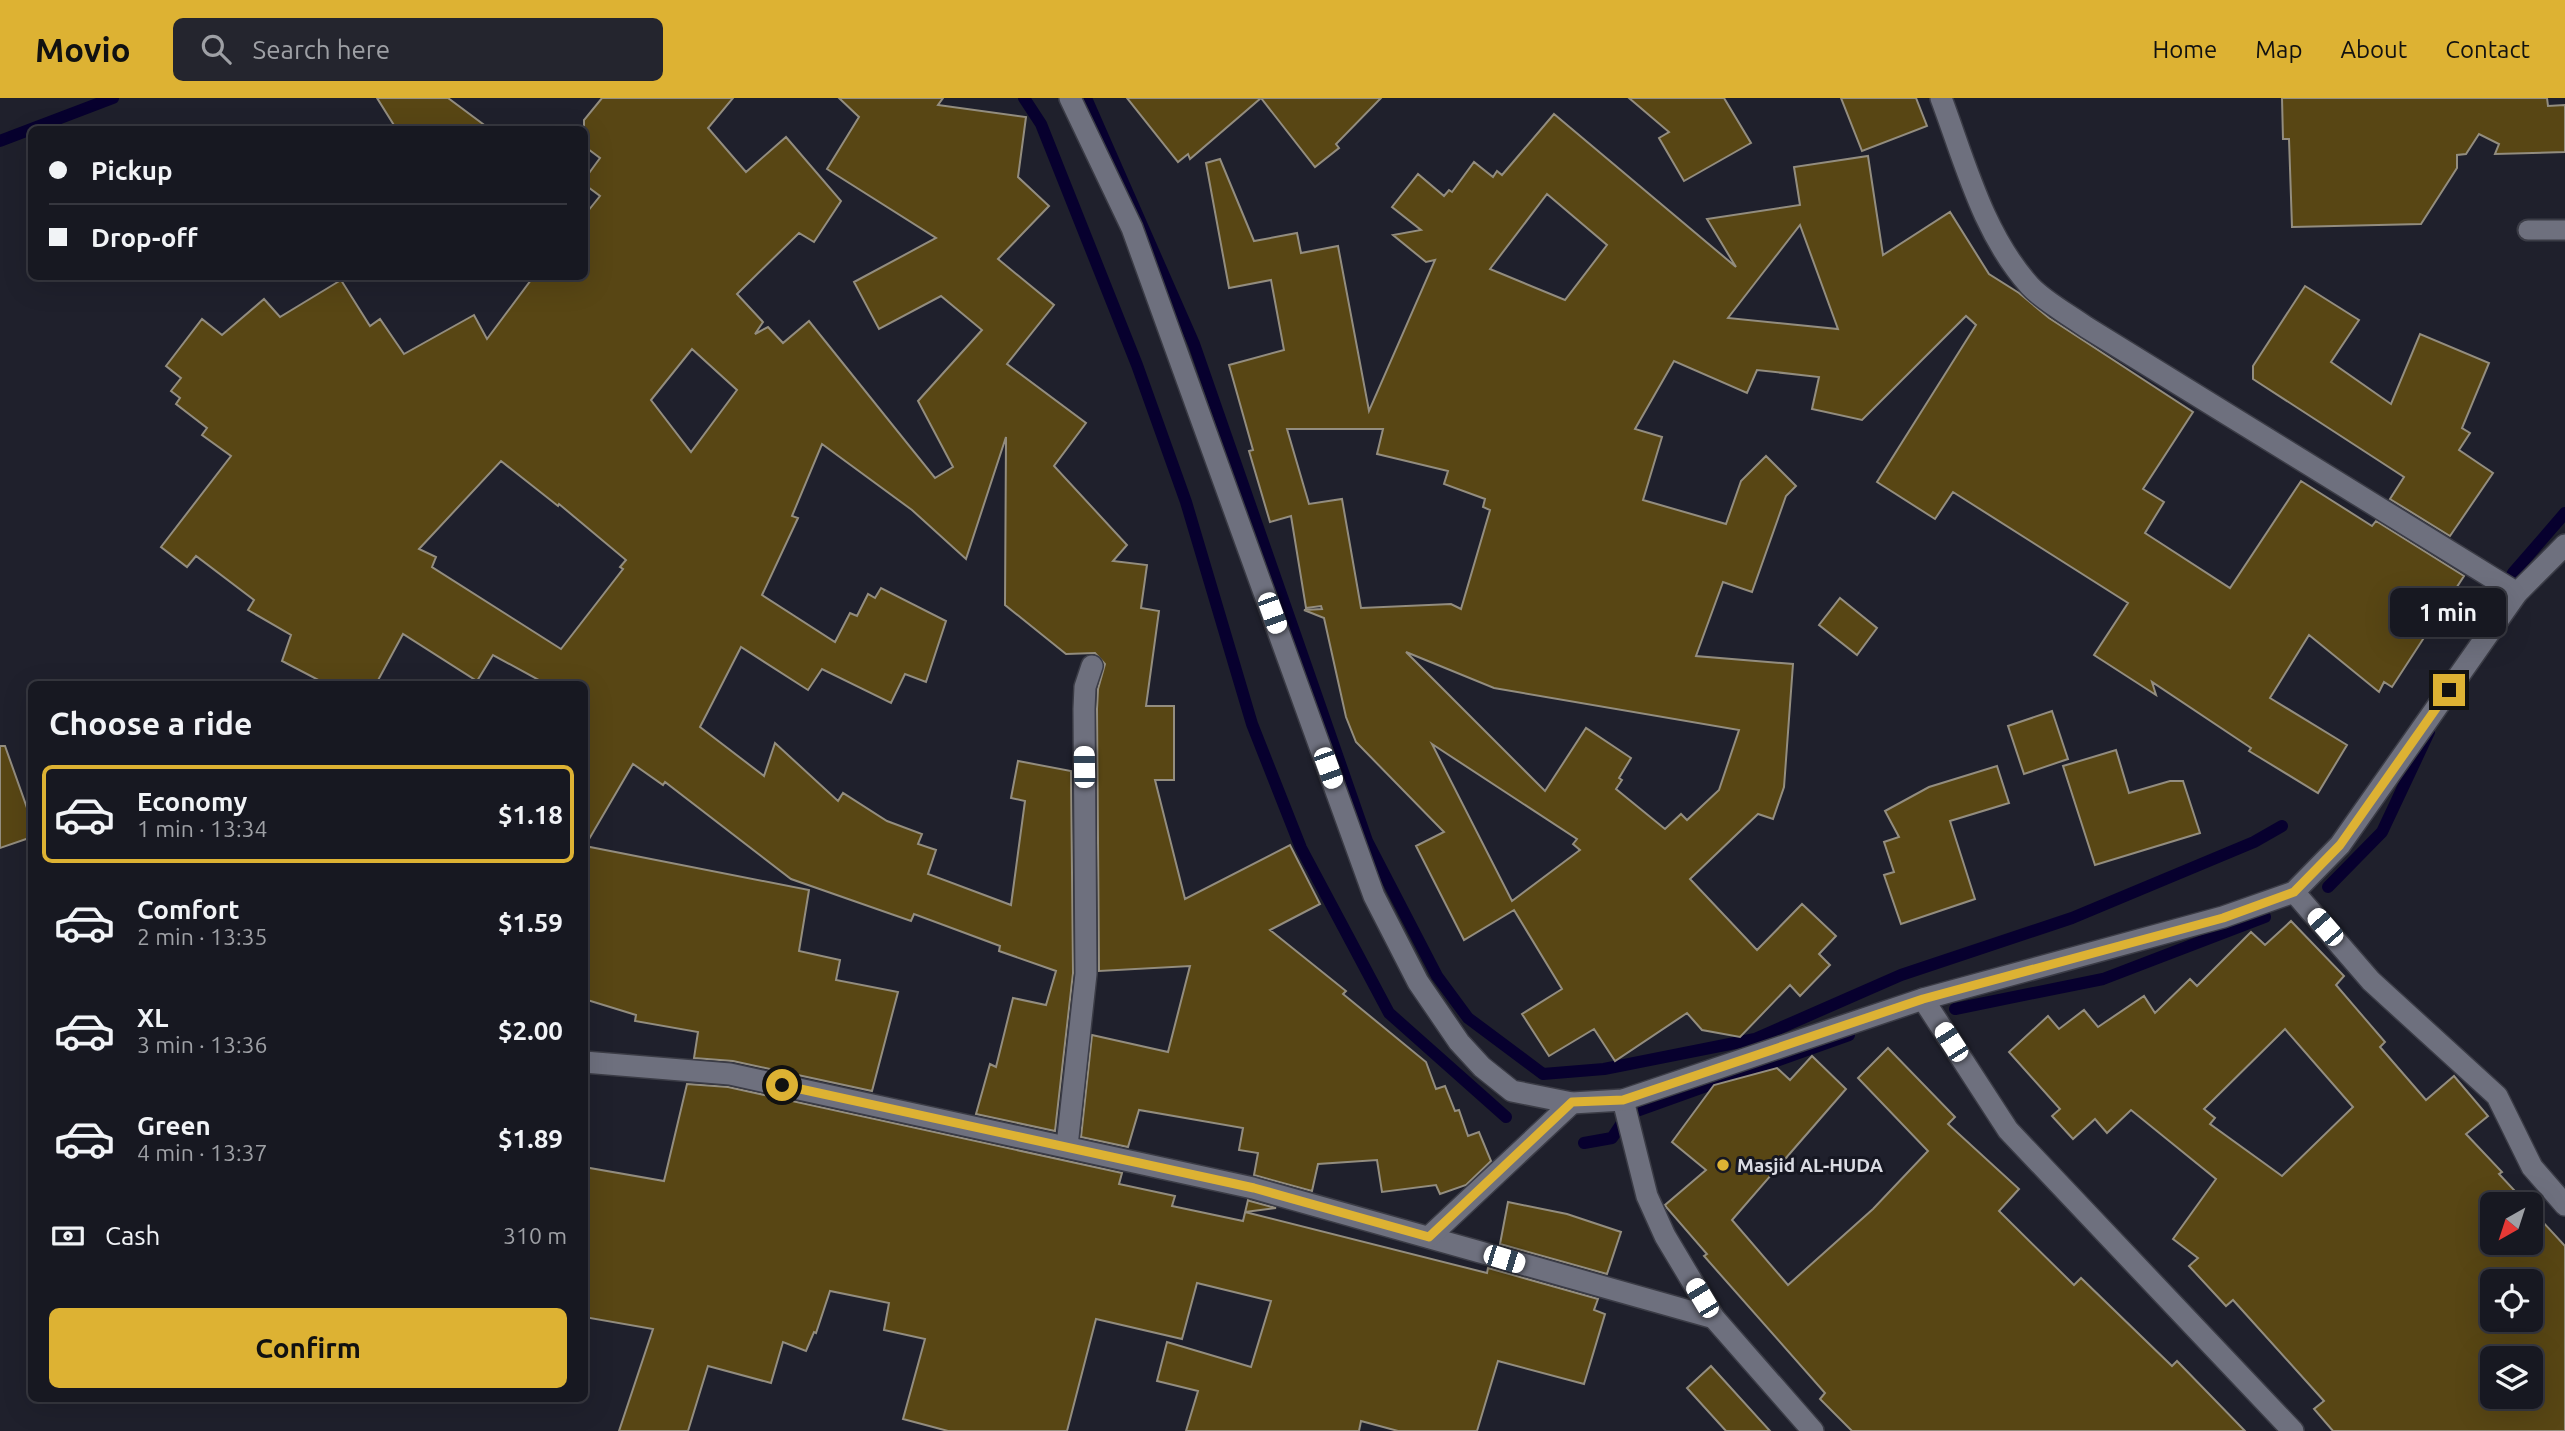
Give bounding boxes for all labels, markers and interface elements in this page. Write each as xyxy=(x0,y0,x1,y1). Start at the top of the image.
search box xyxy=(173,18,663,81)
icon: search xyxy=(197,30,235,68)
text: Movio xyxy=(35,31,131,68)
text: Search here xyxy=(253,35,390,64)
text: Home xyxy=(2152,36,2217,63)
text: Map xyxy=(2255,36,2302,63)
text: About xyxy=(2340,36,2407,63)
text: Contact xyxy=(2445,36,2530,63)
text: Pickup xyxy=(91,156,173,185)
text: Drop-off xyxy=(91,223,198,252)
callout: 1 min xyxy=(2391,588,2507,638)
car xyxy=(1255,590,1290,636)
text: 1 min xyxy=(2419,600,2477,625)
route end xyxy=(2433,674,2465,706)
text: Choose a ride xyxy=(49,705,252,741)
car xyxy=(1311,745,1346,791)
car xyxy=(1074,746,1095,788)
icon: car xyxy=(53,783,116,846)
text: Economy xyxy=(137,787,247,816)
text: $1.18 xyxy=(498,800,563,829)
text: 1 min · 13:34 xyxy=(137,816,268,841)
icon: car xyxy=(53,891,116,954)
text: Comfort xyxy=(137,895,240,924)
car xyxy=(2304,904,2347,950)
text: $1.59 xyxy=(498,908,563,937)
text: 2 min · 13:35 xyxy=(137,924,268,949)
icon: car xyxy=(53,999,116,1062)
text: XL xyxy=(137,1003,168,1032)
text: $2.00 xyxy=(498,1016,563,1045)
car xyxy=(1931,1019,1972,1065)
text: 3 min · 13:36 xyxy=(137,1032,268,1057)
route start xyxy=(766,1069,798,1101)
icon: car xyxy=(53,1107,116,1170)
text: Green xyxy=(137,1111,211,1140)
text: $1.89 xyxy=(498,1124,563,1153)
text: 4 min · 13:37 xyxy=(137,1140,268,1165)
place label: Masjid AL-HUDA xyxy=(1737,1154,1884,1176)
marker: Masjid AL-HUDA xyxy=(1715,1157,1731,1173)
north arrow xyxy=(2480,1192,2543,1255)
map controls xyxy=(2480,1192,2543,1409)
icon: cash xyxy=(49,1217,87,1255)
text: Cash xyxy=(105,1221,160,1250)
text: 310 m xyxy=(503,1223,567,1248)
car xyxy=(1481,1243,1528,1275)
button: locate xyxy=(2480,1269,2543,1332)
car xyxy=(1683,1275,1722,1321)
button: Confirm xyxy=(49,1308,567,1388)
button: layers xyxy=(2480,1346,2543,1409)

